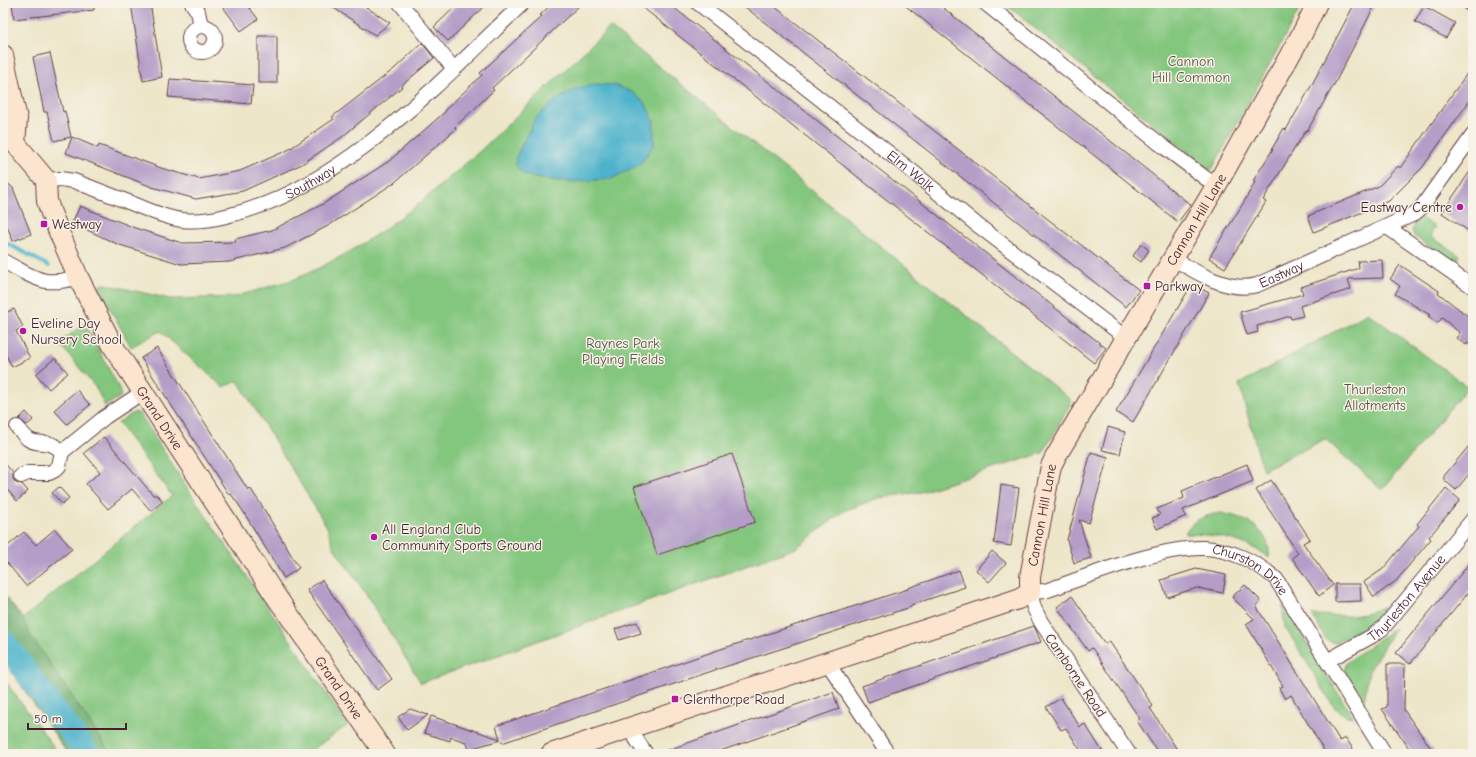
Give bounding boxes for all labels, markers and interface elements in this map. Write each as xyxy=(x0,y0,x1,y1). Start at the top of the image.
park label: Cannon Hill Common xyxy=(1152,53,1230,86)
street label: Elm Walk xyxy=(883,147,938,195)
street label: Southway xyxy=(282,161,340,203)
street label: Cannon Hill Lane xyxy=(1163,171,1230,269)
place label: Eastway Centre xyxy=(1361,199,1452,216)
marker: Eastway Centre xyxy=(1455,202,1465,212)
place label: Westway xyxy=(52,216,102,233)
marker: Westway xyxy=(39,219,49,229)
street label: Eastway xyxy=(1256,257,1307,292)
place label: Parkway xyxy=(1155,278,1204,295)
marker: Parkway xyxy=(1142,281,1152,291)
place label: Eveline Day Nursery School xyxy=(31,315,122,348)
marker: Eveline Day Nursery School xyxy=(18,326,28,336)
park label: Raynes Park Playing Fields xyxy=(582,335,664,368)
park label: Thurleston Allotments xyxy=(1344,381,1406,414)
street label: Grand Drive xyxy=(132,383,186,453)
street label: Cannon Hill Lane xyxy=(1024,462,1060,568)
place label: All England Club Community Sports Ground xyxy=(382,521,542,554)
marker: All England Club Community Sports Ground xyxy=(369,532,379,542)
street label: Churston Drive xyxy=(1211,541,1292,598)
street label: Thurleston Avenue xyxy=(1365,551,1449,645)
street label: Camborne Road xyxy=(1041,630,1110,720)
street label: Grand Drive xyxy=(311,653,366,723)
place label: Glenthorpe Road xyxy=(683,691,785,708)
marker: Glenthorpe Road xyxy=(670,694,680,704)
scale bar xyxy=(28,705,126,731)
text: 50 m xyxy=(34,712,62,726)

